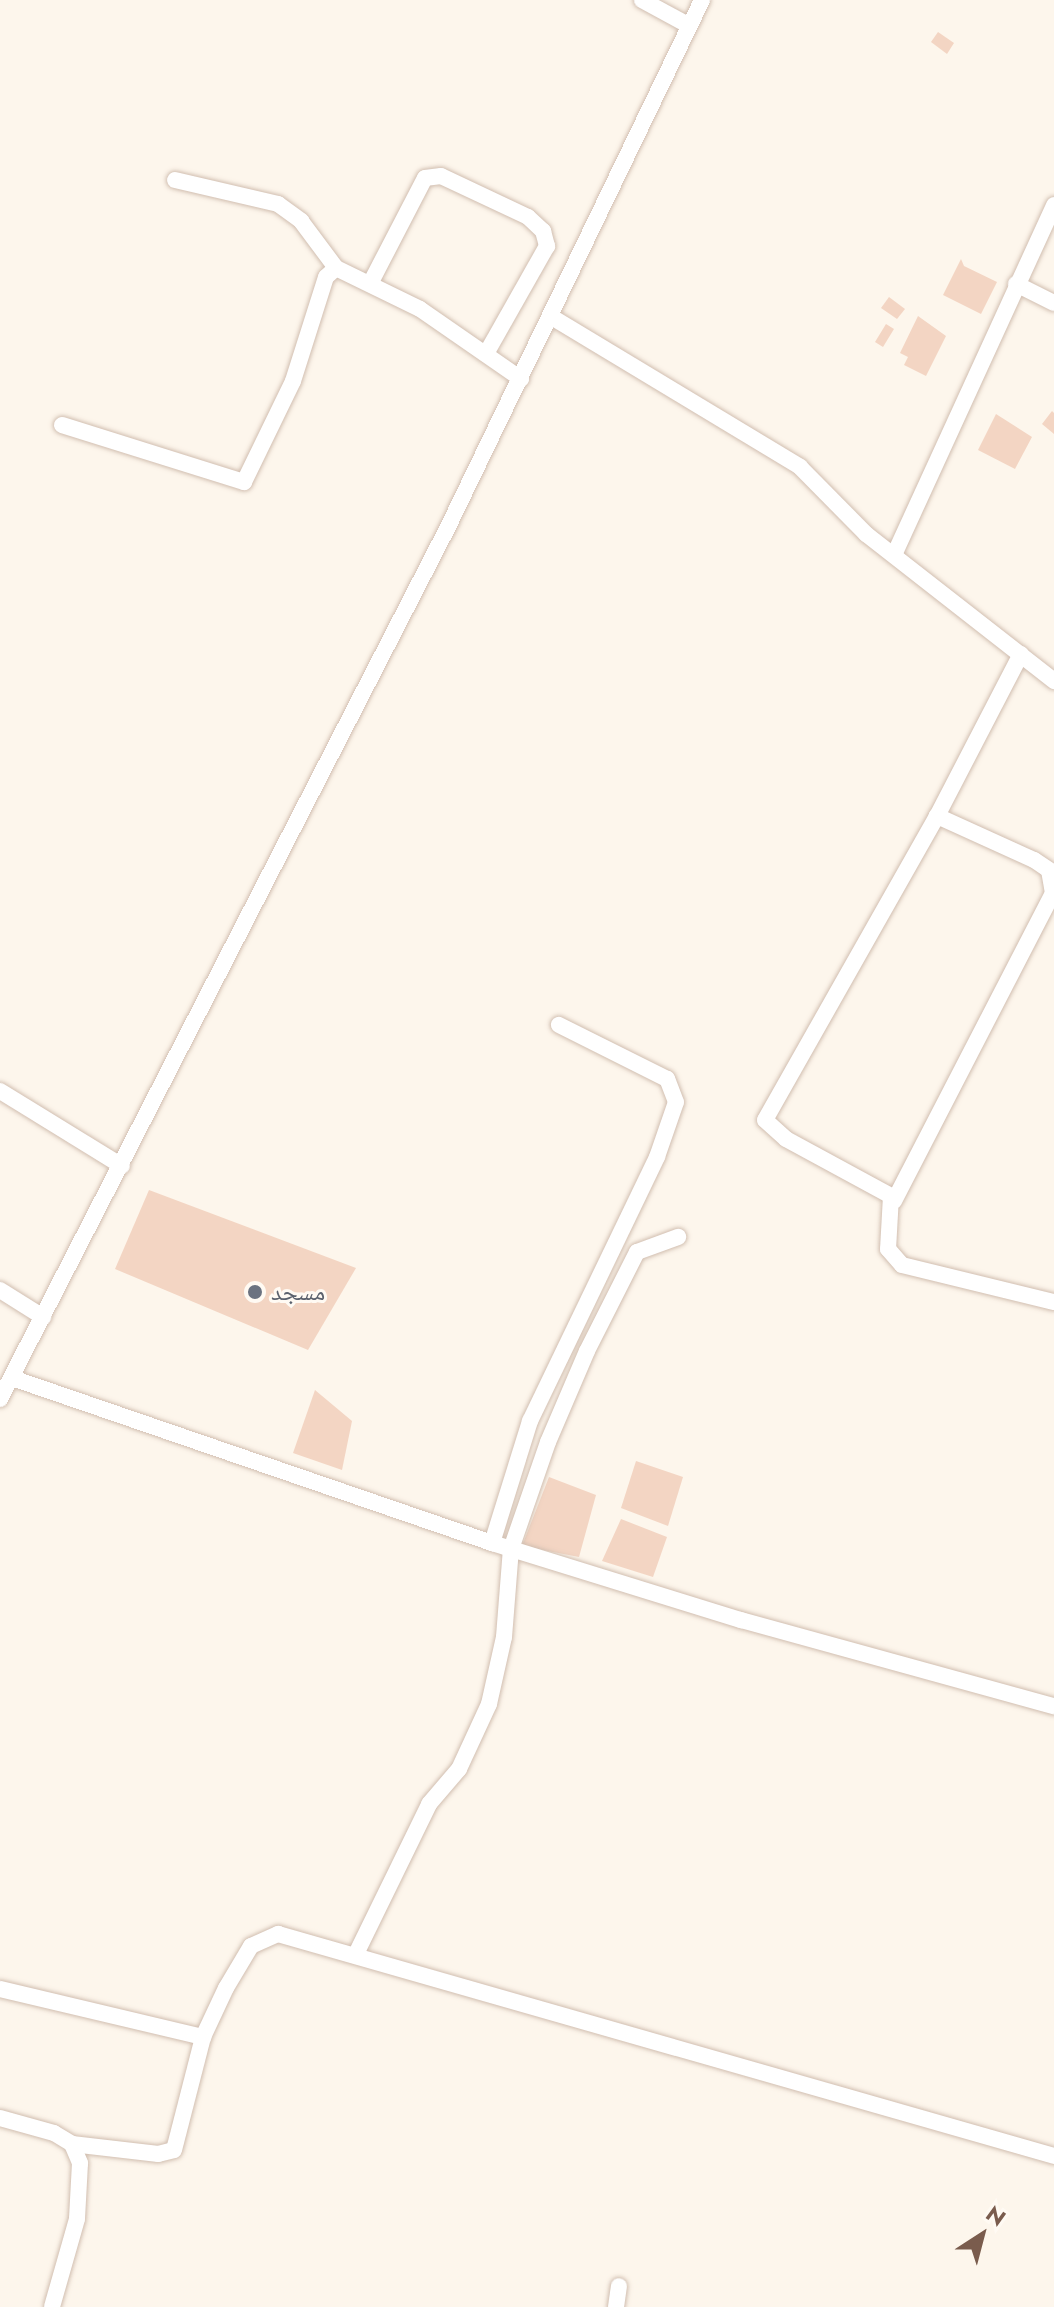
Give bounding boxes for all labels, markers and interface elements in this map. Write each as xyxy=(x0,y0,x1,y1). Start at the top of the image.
place label: مسجد xyxy=(271,1278,325,1306)
marker: مسجد xyxy=(246,1283,264,1301)
north arrow xyxy=(942,2195,1022,2275)
text: N xyxy=(980,2198,1013,2234)

